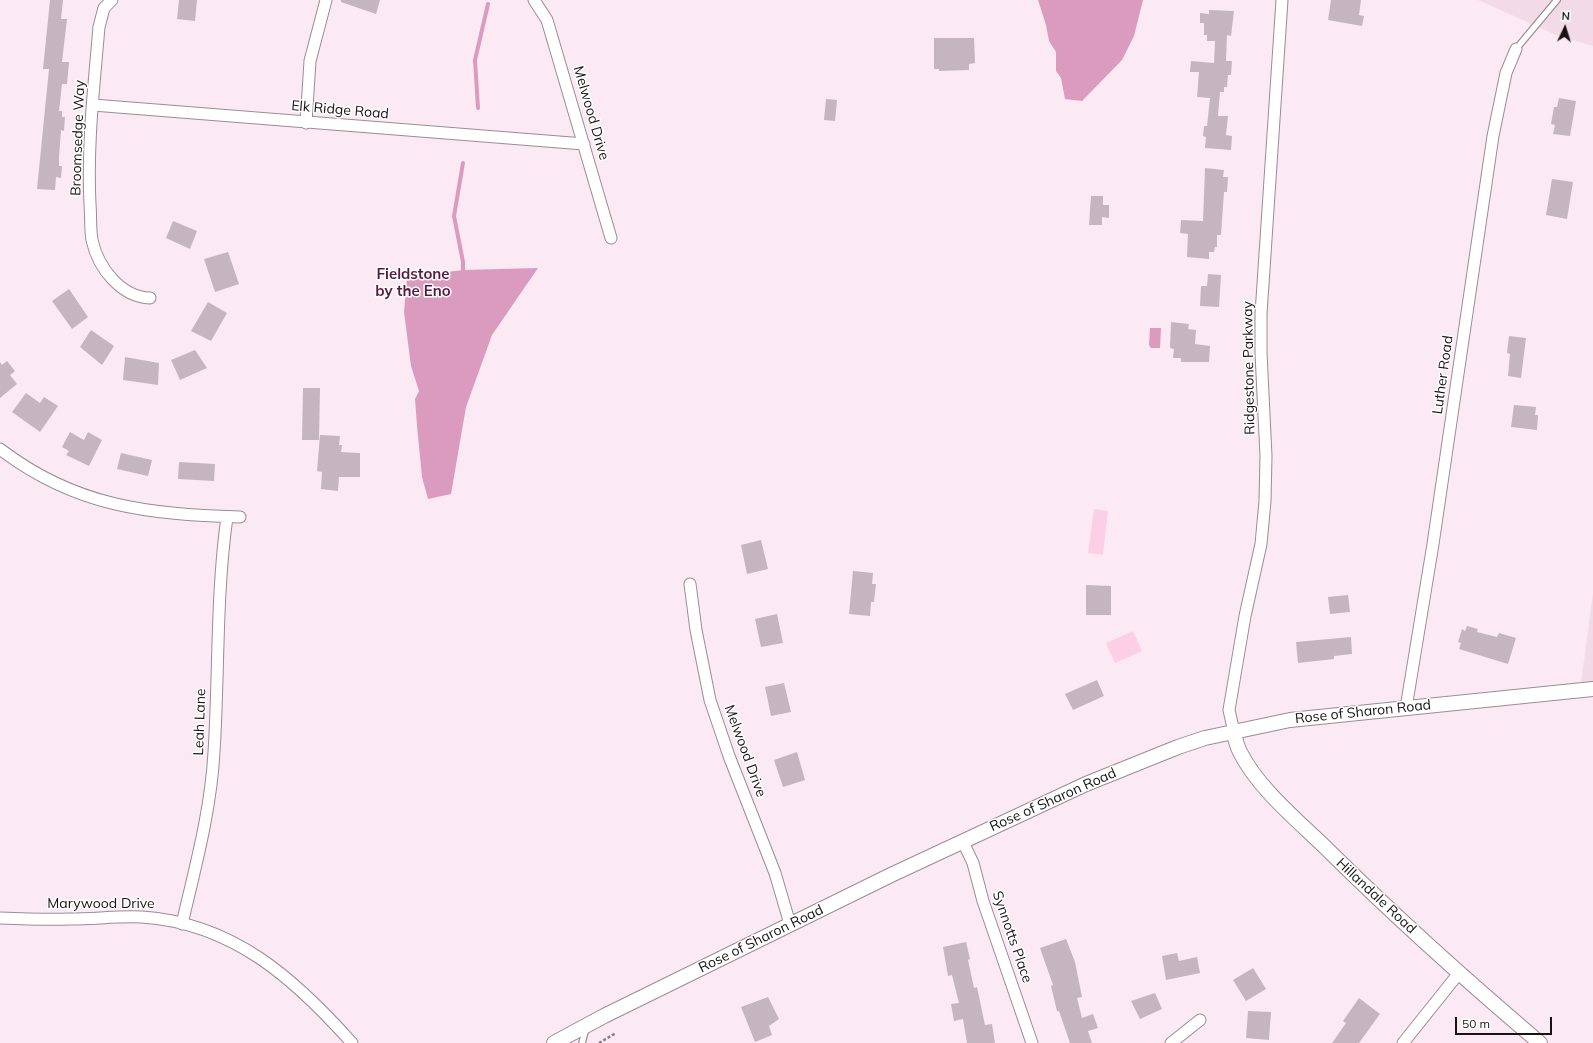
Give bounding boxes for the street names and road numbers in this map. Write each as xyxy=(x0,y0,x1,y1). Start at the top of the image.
street label: Melwood Drive xyxy=(570,64,612,162)
street label: Broomsedge Way xyxy=(68,80,88,196)
street label: Elk Ridge Road xyxy=(291,97,389,123)
street label: Ridgestone Parkway xyxy=(1239,301,1259,435)
street label: Luther Road xyxy=(1429,335,1457,415)
street label: Leah Lane xyxy=(190,688,210,756)
street label: Rose of Sharon Road xyxy=(1294,697,1432,727)
street label: Melwood Drive xyxy=(721,703,769,799)
street label: Rose of Sharon Road xyxy=(987,765,1119,835)
street label: Hillandale Road xyxy=(1333,855,1419,937)
street label: Synnotts Place xyxy=(988,889,1036,985)
street label: Marywood Drive xyxy=(47,896,155,912)
street label: Rose of Sharon Road xyxy=(696,902,826,976)

